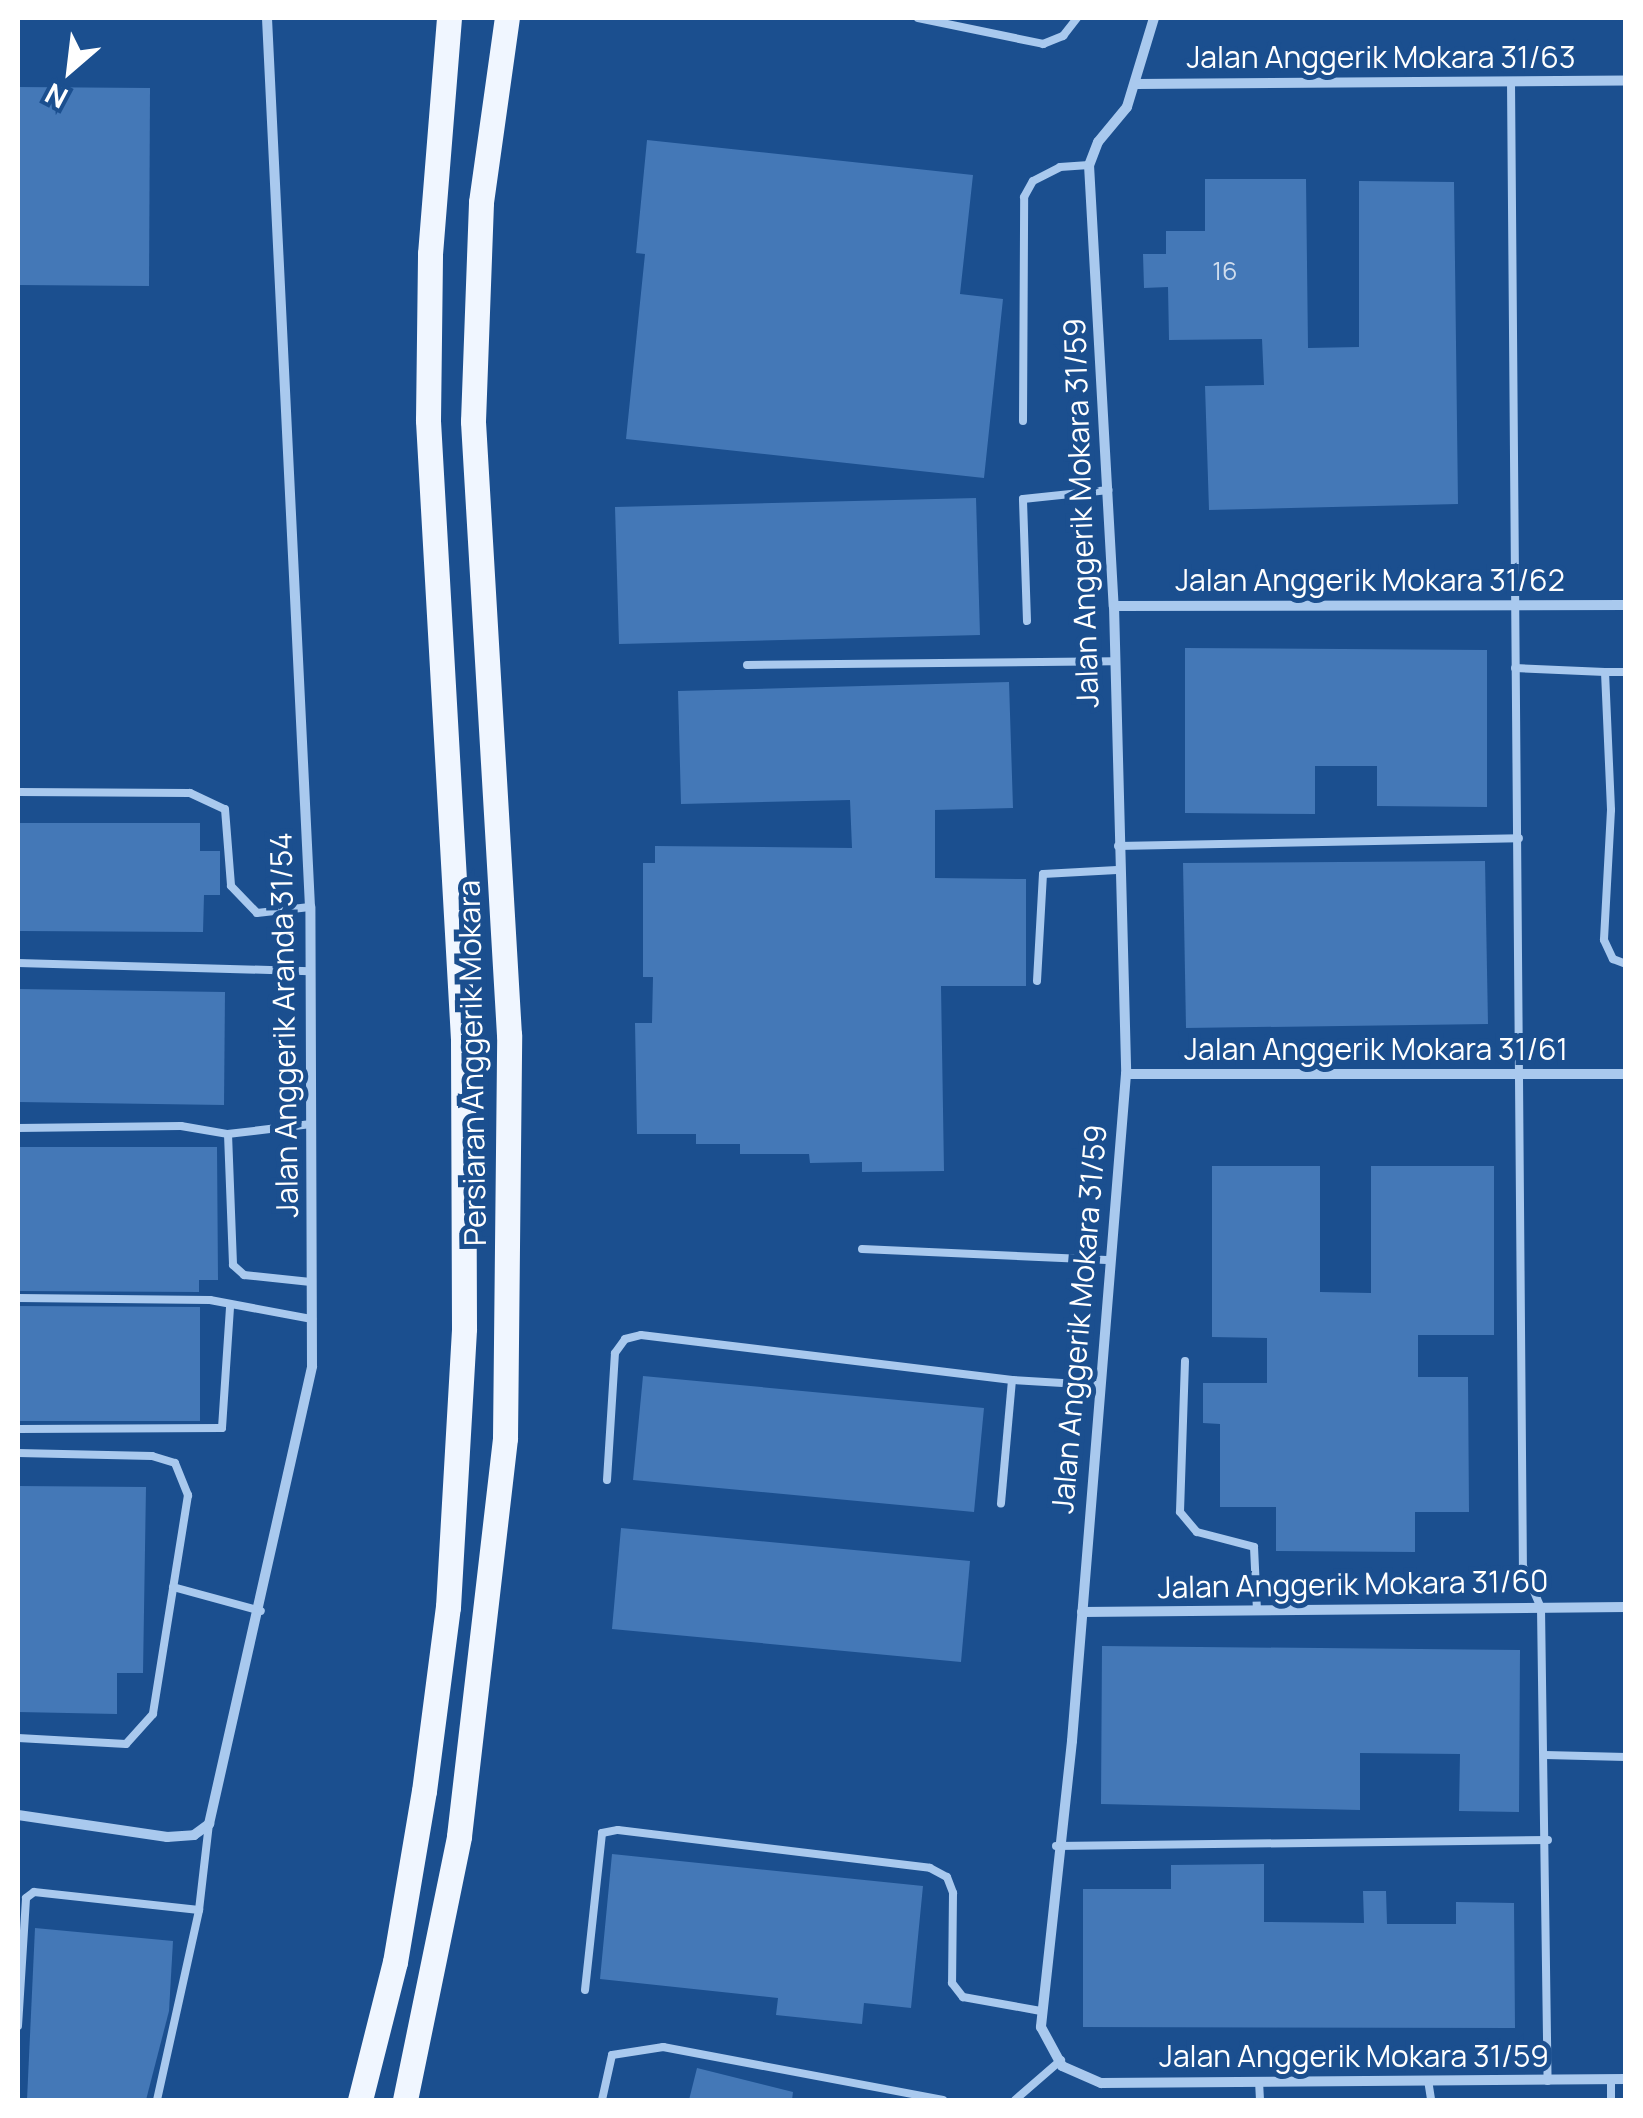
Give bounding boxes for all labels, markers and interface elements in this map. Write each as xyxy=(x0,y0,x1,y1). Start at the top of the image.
north arrow xyxy=(20,20,120,120)
street label: Jalan Anggerik Mokara 31/63 xyxy=(1186,39,1576,75)
text: N xyxy=(38,75,74,118)
house number: 16 xyxy=(1212,256,1238,286)
street label: Jalan Anggerik Mokara 31/59 xyxy=(1056,318,1106,708)
street label: Jalan Anggerik Mokara 31/62 xyxy=(1175,562,1565,598)
street label: Jalan Anggerik Aranda 31/54 xyxy=(263,832,305,1218)
street label: Persiaran Anggerik Mokara xyxy=(451,880,493,1246)
street label: Jalan Anggerik Mokara 31/61 xyxy=(1184,1031,1568,1067)
street label: Jalan Anggerik Mokara 31/59 xyxy=(1044,1123,1114,1515)
street label: Jalan Anggerik Mokara 31/60 xyxy=(1157,1563,1549,1605)
street label: Jalan Anggerik Mokara 31/59 xyxy=(1159,2038,1549,2074)

